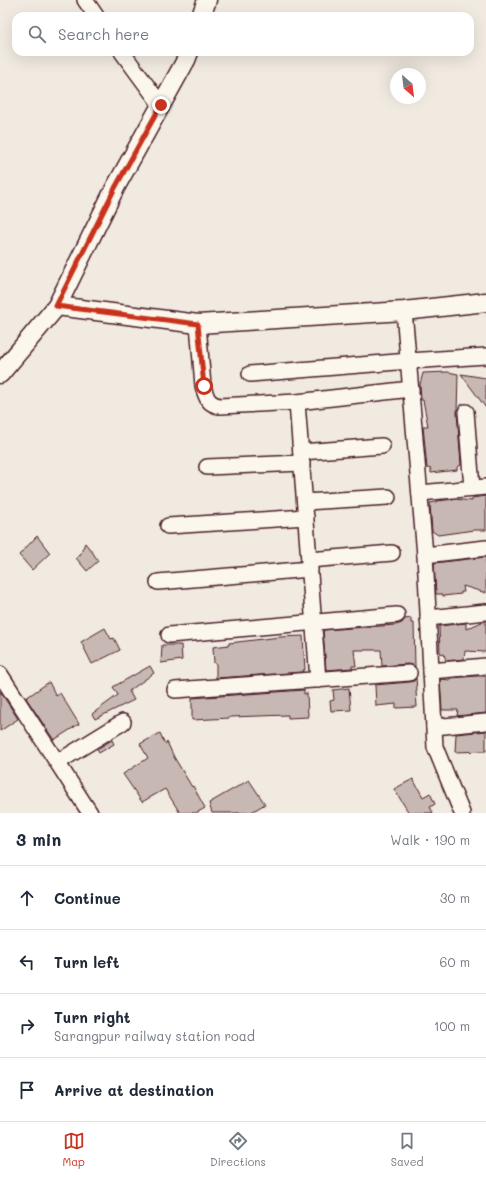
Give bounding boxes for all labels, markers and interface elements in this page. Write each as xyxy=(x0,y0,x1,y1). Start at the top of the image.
search box xyxy=(12,12,474,56)
icon: search xyxy=(26,23,48,45)
text: Search here xyxy=(58,24,149,44)
north arrow xyxy=(390,68,426,104)
route end xyxy=(152,96,170,114)
route start xyxy=(195,377,213,395)
text: 3 min xyxy=(16,828,61,850)
text: Walk · 190 m xyxy=(390,831,470,848)
icon: ahead xyxy=(16,887,38,909)
text: Continue xyxy=(54,888,121,908)
text: 30 m xyxy=(440,889,470,906)
icon: left xyxy=(16,951,38,973)
text: Turn left xyxy=(54,952,119,972)
text: 60 m xyxy=(440,953,470,970)
text: Turn right xyxy=(54,1007,131,1027)
icon: right xyxy=(16,1015,38,1037)
text: 100 m xyxy=(434,1017,470,1034)
text: Sarangpur railway station road xyxy=(54,1027,255,1044)
icon: arrive xyxy=(16,1079,38,1101)
text: Arrive at destination xyxy=(54,1080,214,1100)
tab: Map xyxy=(63,1130,85,1169)
tab: Directions xyxy=(210,1130,266,1169)
tab: Saved xyxy=(391,1130,423,1169)

